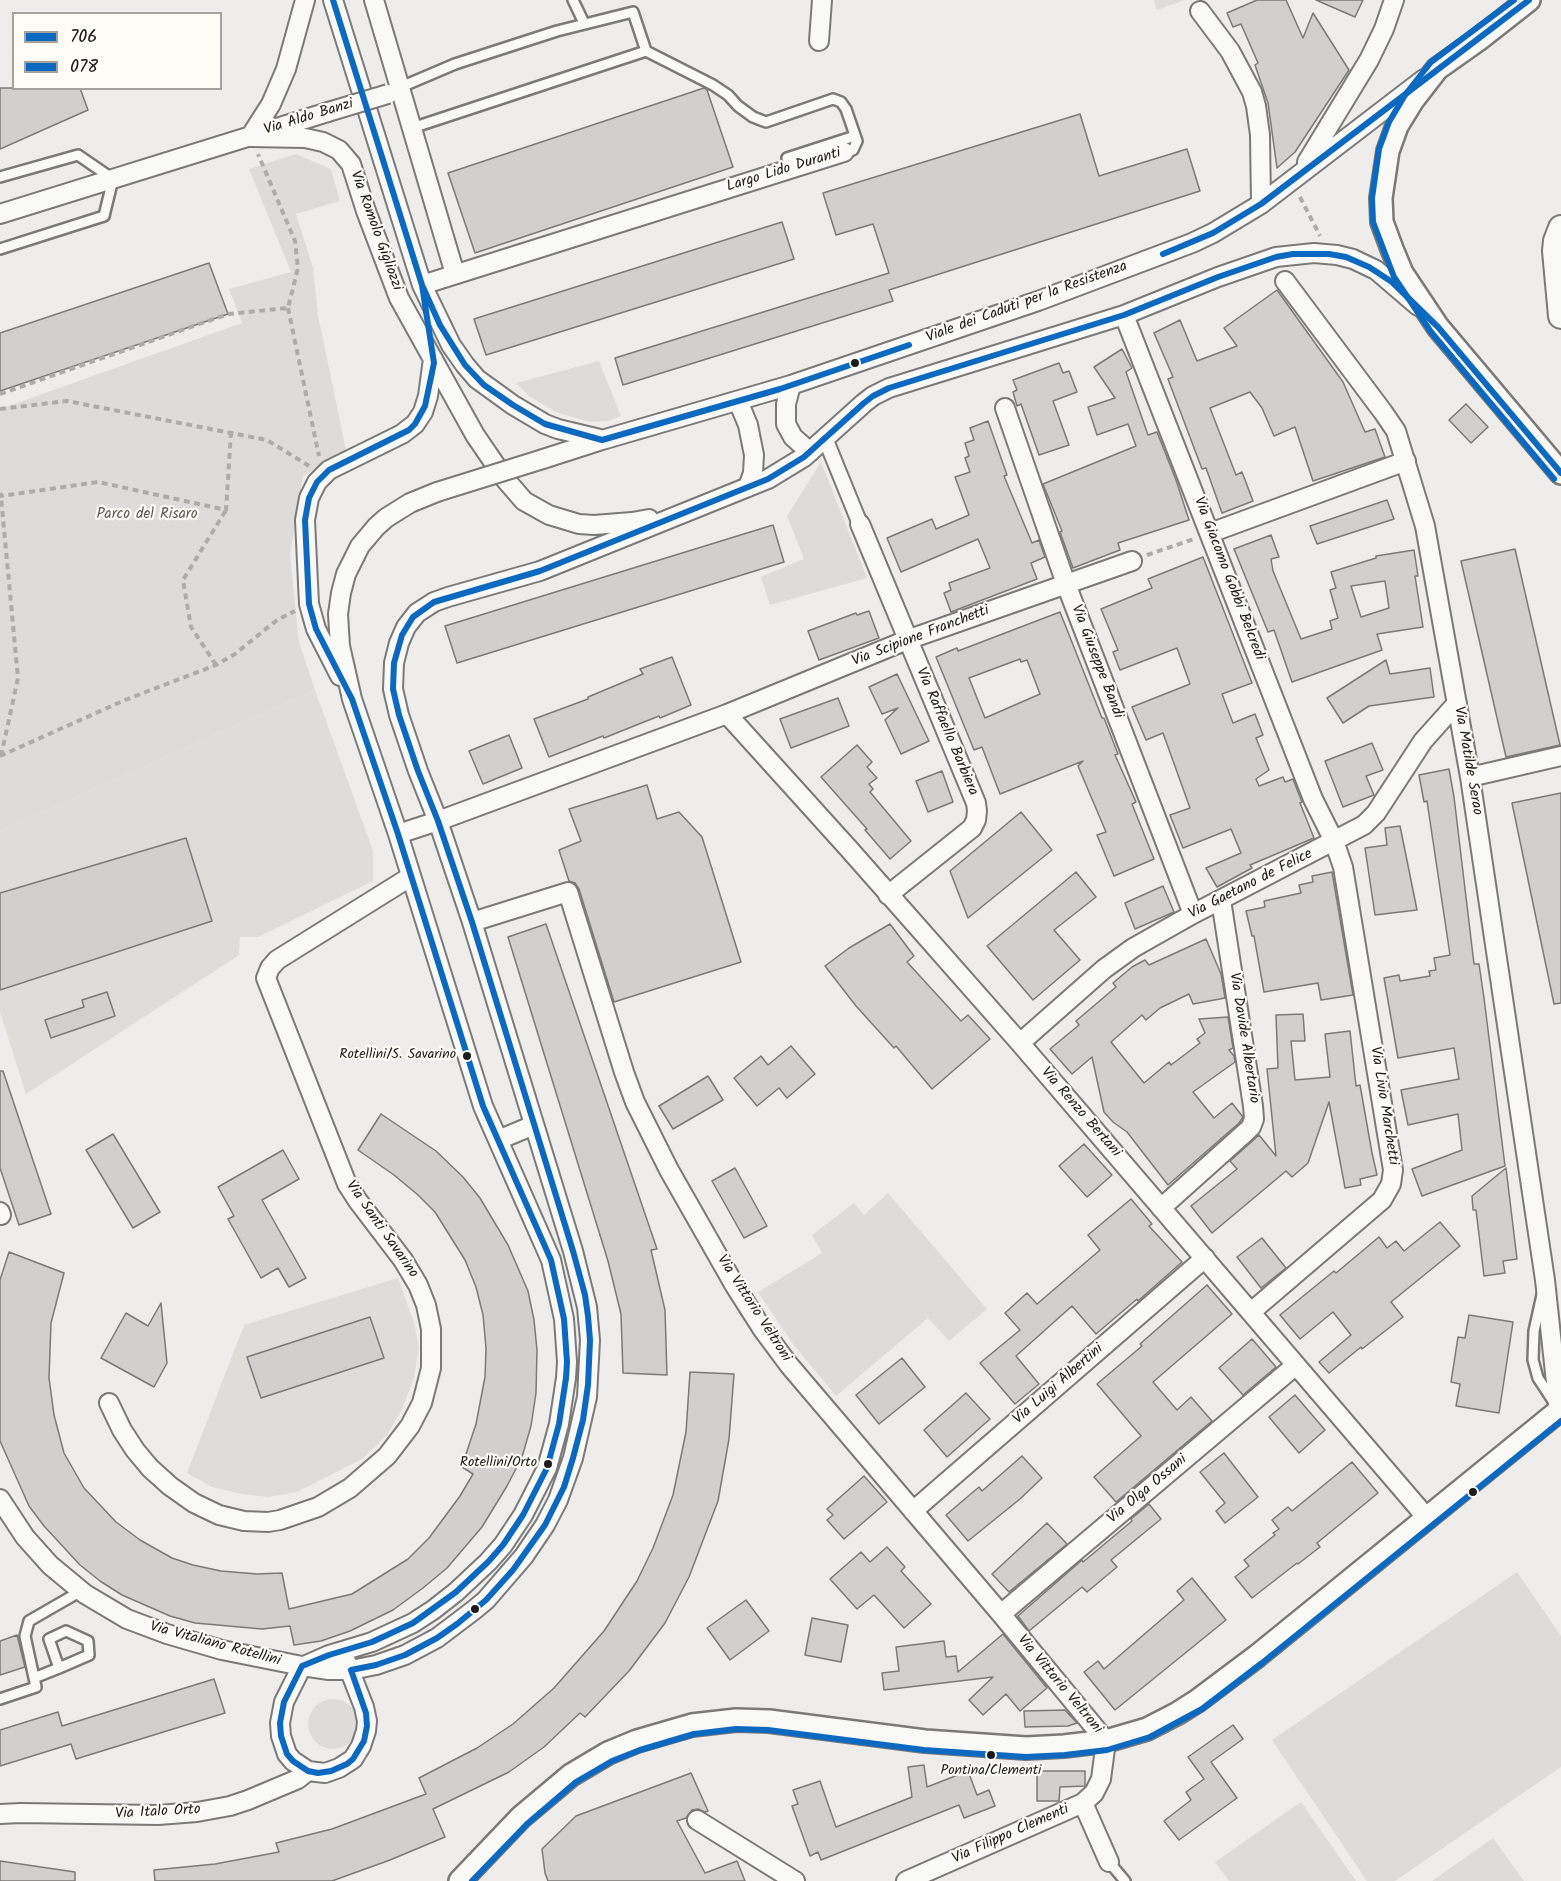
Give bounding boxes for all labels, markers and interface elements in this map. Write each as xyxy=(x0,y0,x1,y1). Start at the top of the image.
legend xyxy=(12,12,222,90)
text: 706 xyxy=(70,23,97,52)
text: 078 xyxy=(70,53,98,82)
street label: Via Aldo Banzi xyxy=(262,96,356,140)
street label: Largo Lido Duranti xyxy=(725,145,843,197)
street label: Via Romolo Gigliozzi xyxy=(345,169,405,293)
street label: Viale dei Caduti per la Resistenza xyxy=(924,258,1130,348)
unlabelled marker xyxy=(849,357,861,369)
street label: Via Giacomo Gobbi Belcredi xyxy=(1189,495,1267,663)
park label: Parco del Risaro xyxy=(96,506,198,524)
street label: Via Scipione Franchetti xyxy=(850,603,992,671)
street label: Via Giuseppe Bandi xyxy=(1066,603,1126,721)
street label: Via Raffaello Barbiera xyxy=(911,665,981,799)
street label: Via Matilde Serao xyxy=(1449,705,1485,817)
street label: Via Gaetano de Felice xyxy=(1186,846,1316,924)
street label: Via Davide Albertario xyxy=(1224,971,1262,1105)
street label: Via Livio Marchetti xyxy=(1365,1046,1401,1166)
place label: Rotellini/S. Savarino xyxy=(339,1048,456,1064)
marker: Rotellini/S. Savarino xyxy=(461,1050,473,1062)
street label: Via Renzo Bertani xyxy=(1036,1064,1124,1162)
street label: Via Santi Savarino xyxy=(341,1178,421,1282)
street label: Via Vittorio Veltroni xyxy=(712,1252,794,1366)
street label: Via Luigi Albertini xyxy=(1010,1341,1108,1429)
street label: Via Olga Ossani xyxy=(1105,1452,1191,1528)
place label: Rotellini/Orto xyxy=(460,1456,537,1472)
marker: Rotellini/Orto xyxy=(542,1458,554,1470)
unlabelled marker xyxy=(1467,1486,1479,1498)
unlabelled marker xyxy=(469,1603,481,1615)
street label: Via Vitaliano Rotellini xyxy=(148,1619,282,1671)
street label: Via Vittorio Veltroni xyxy=(1012,1632,1106,1738)
marker: Pontina/Clementi xyxy=(985,1749,997,1761)
place label: Pontina/Clementi xyxy=(941,1764,1041,1780)
street label: Via Filippo Clementi xyxy=(950,1801,1072,1869)
street label: Via Italo Orto xyxy=(115,1802,201,1824)

